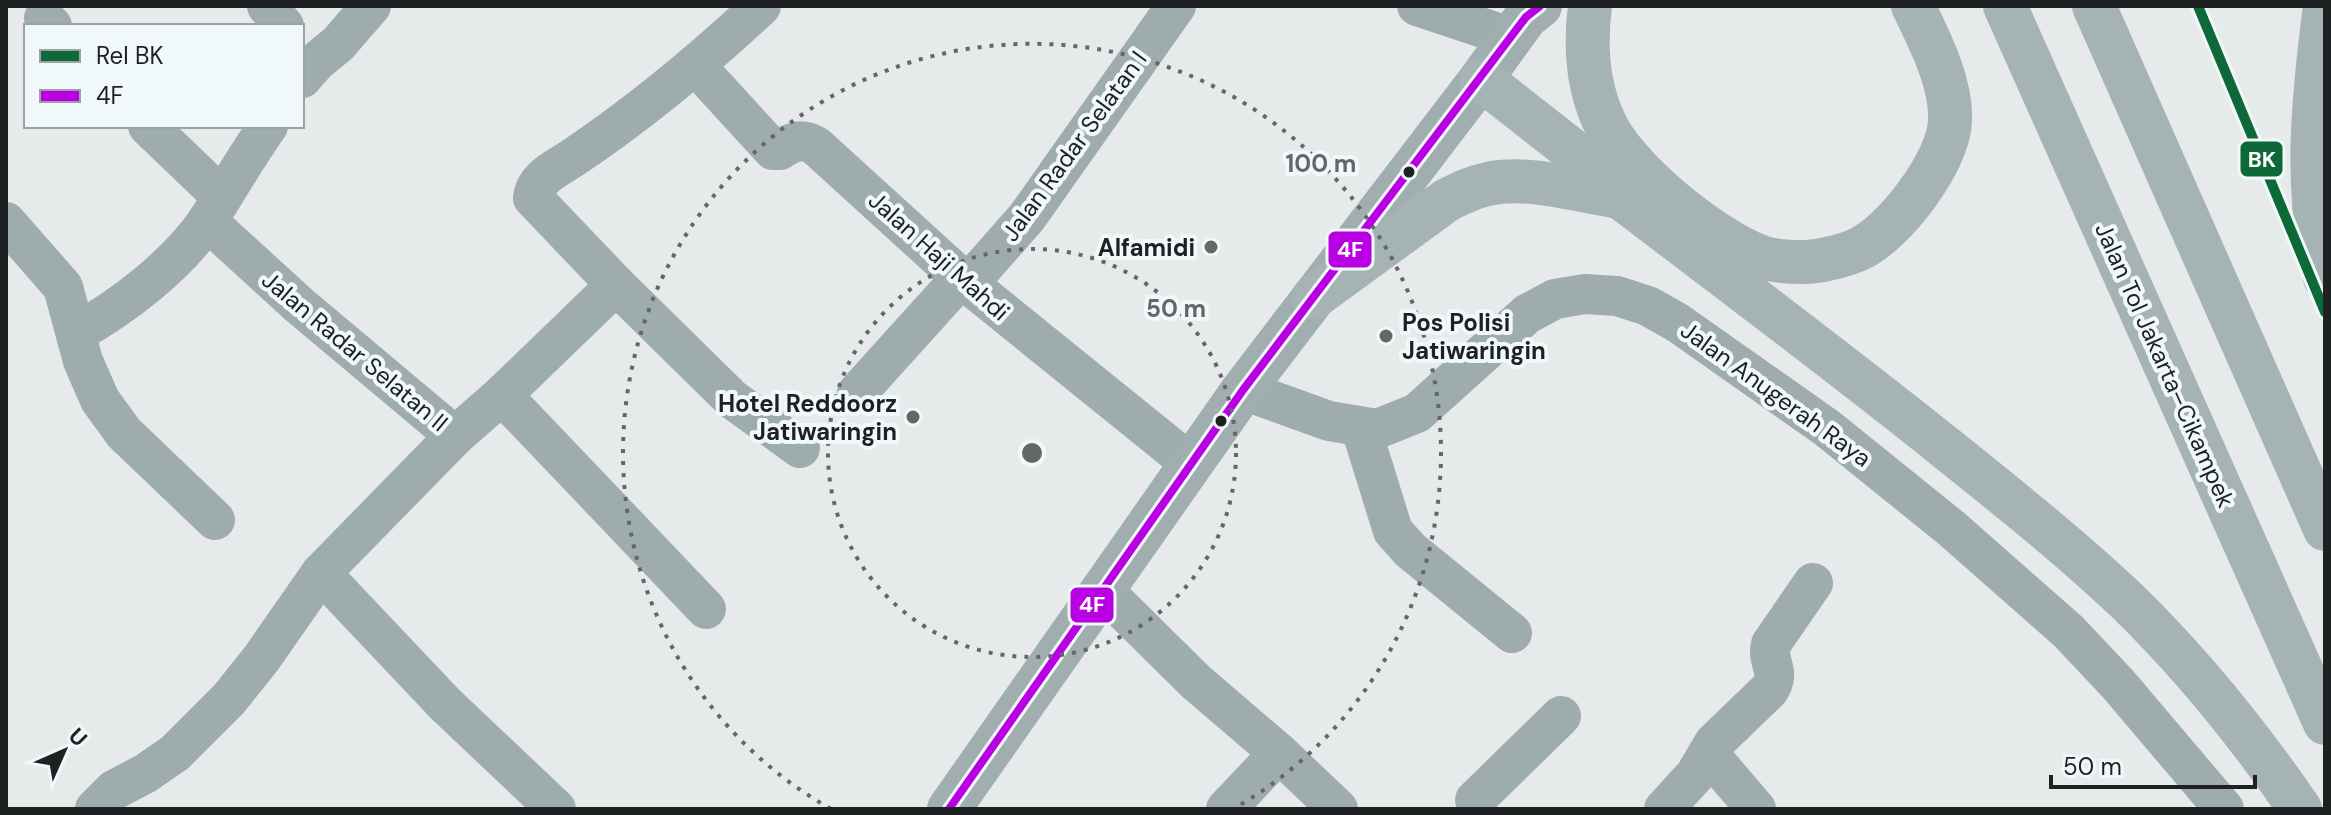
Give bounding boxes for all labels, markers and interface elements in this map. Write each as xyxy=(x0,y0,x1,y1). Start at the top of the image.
legend xyxy=(24,24,304,128)
text: Rel BK xyxy=(96,40,163,71)
street label: Jalan Radar Selatan I xyxy=(994,45,1154,247)
text: 4F xyxy=(96,80,124,111)
line badge: BK xyxy=(2239,140,2284,178)
text: BK xyxy=(2248,145,2276,174)
text: 100 m xyxy=(1286,148,1356,179)
unlabelled marker xyxy=(1401,164,1417,180)
street label: Jalan Haji Mahdi xyxy=(862,185,1016,327)
street label: Jalan Tol Jakarta–Cikampek xyxy=(2088,218,2242,512)
line badge: 4F xyxy=(1327,230,1373,269)
place label: Alfamidi xyxy=(1098,232,1195,263)
text: 4F xyxy=(1337,235,1363,264)
marker: Alfamidi xyxy=(1202,238,1220,256)
street label: Jalan Radar Selatan II xyxy=(256,264,454,438)
text: 50 m xyxy=(1146,293,1206,324)
place label: Pos Polisi Jatiwaringin xyxy=(1402,307,1546,366)
street label: Jalan Anugerah Raya xyxy=(1675,314,1877,474)
marker: Pos Polisi Jatiwaringin xyxy=(1377,327,1395,345)
place label: Hotel Reddoorz Jatiwaringin xyxy=(718,388,897,447)
marker: Hotel Reddoorz Jatiwaringin xyxy=(904,408,922,426)
unlabelled marker xyxy=(1213,413,1229,429)
centre of rings xyxy=(1018,439,1046,467)
line badge: 4F xyxy=(1069,586,1115,624)
text: 4F xyxy=(1079,590,1105,619)
north arrow xyxy=(24,711,104,791)
text: U xyxy=(62,722,93,753)
scale bar xyxy=(2051,739,2255,789)
text: 50 m xyxy=(2063,751,2122,782)

